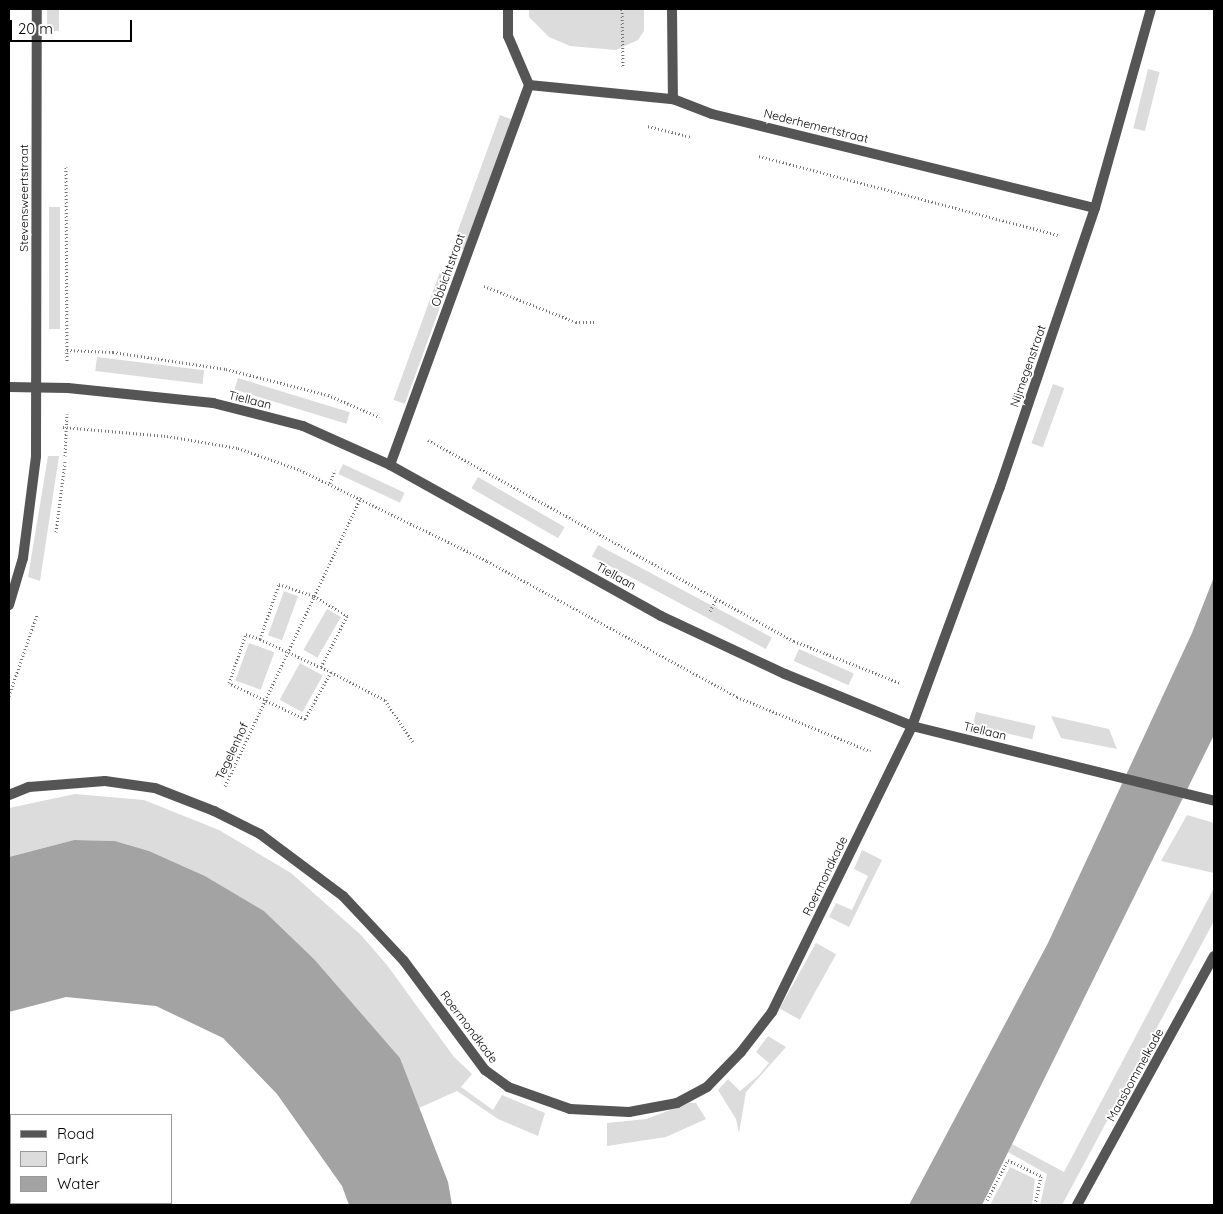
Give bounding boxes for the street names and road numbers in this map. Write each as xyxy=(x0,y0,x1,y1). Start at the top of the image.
street label: Nederhemertstraat xyxy=(762,106,870,146)
street label: Stevensweertstraat xyxy=(17,144,31,252)
street label: Obbichtstraat xyxy=(428,232,468,308)
street label: Nijmegenstraat xyxy=(1007,323,1049,409)
street label: Tiellaan xyxy=(227,388,273,412)
street label: Tiellaan xyxy=(593,559,639,593)
street label: Tiellaan xyxy=(962,719,1008,743)
street label: Tegelenhof xyxy=(213,720,251,782)
street label: Roermondkade xyxy=(800,834,850,918)
street label: Roermondkade xyxy=(437,988,501,1066)
street label: Maasbommelkade xyxy=(1104,1026,1166,1124)

